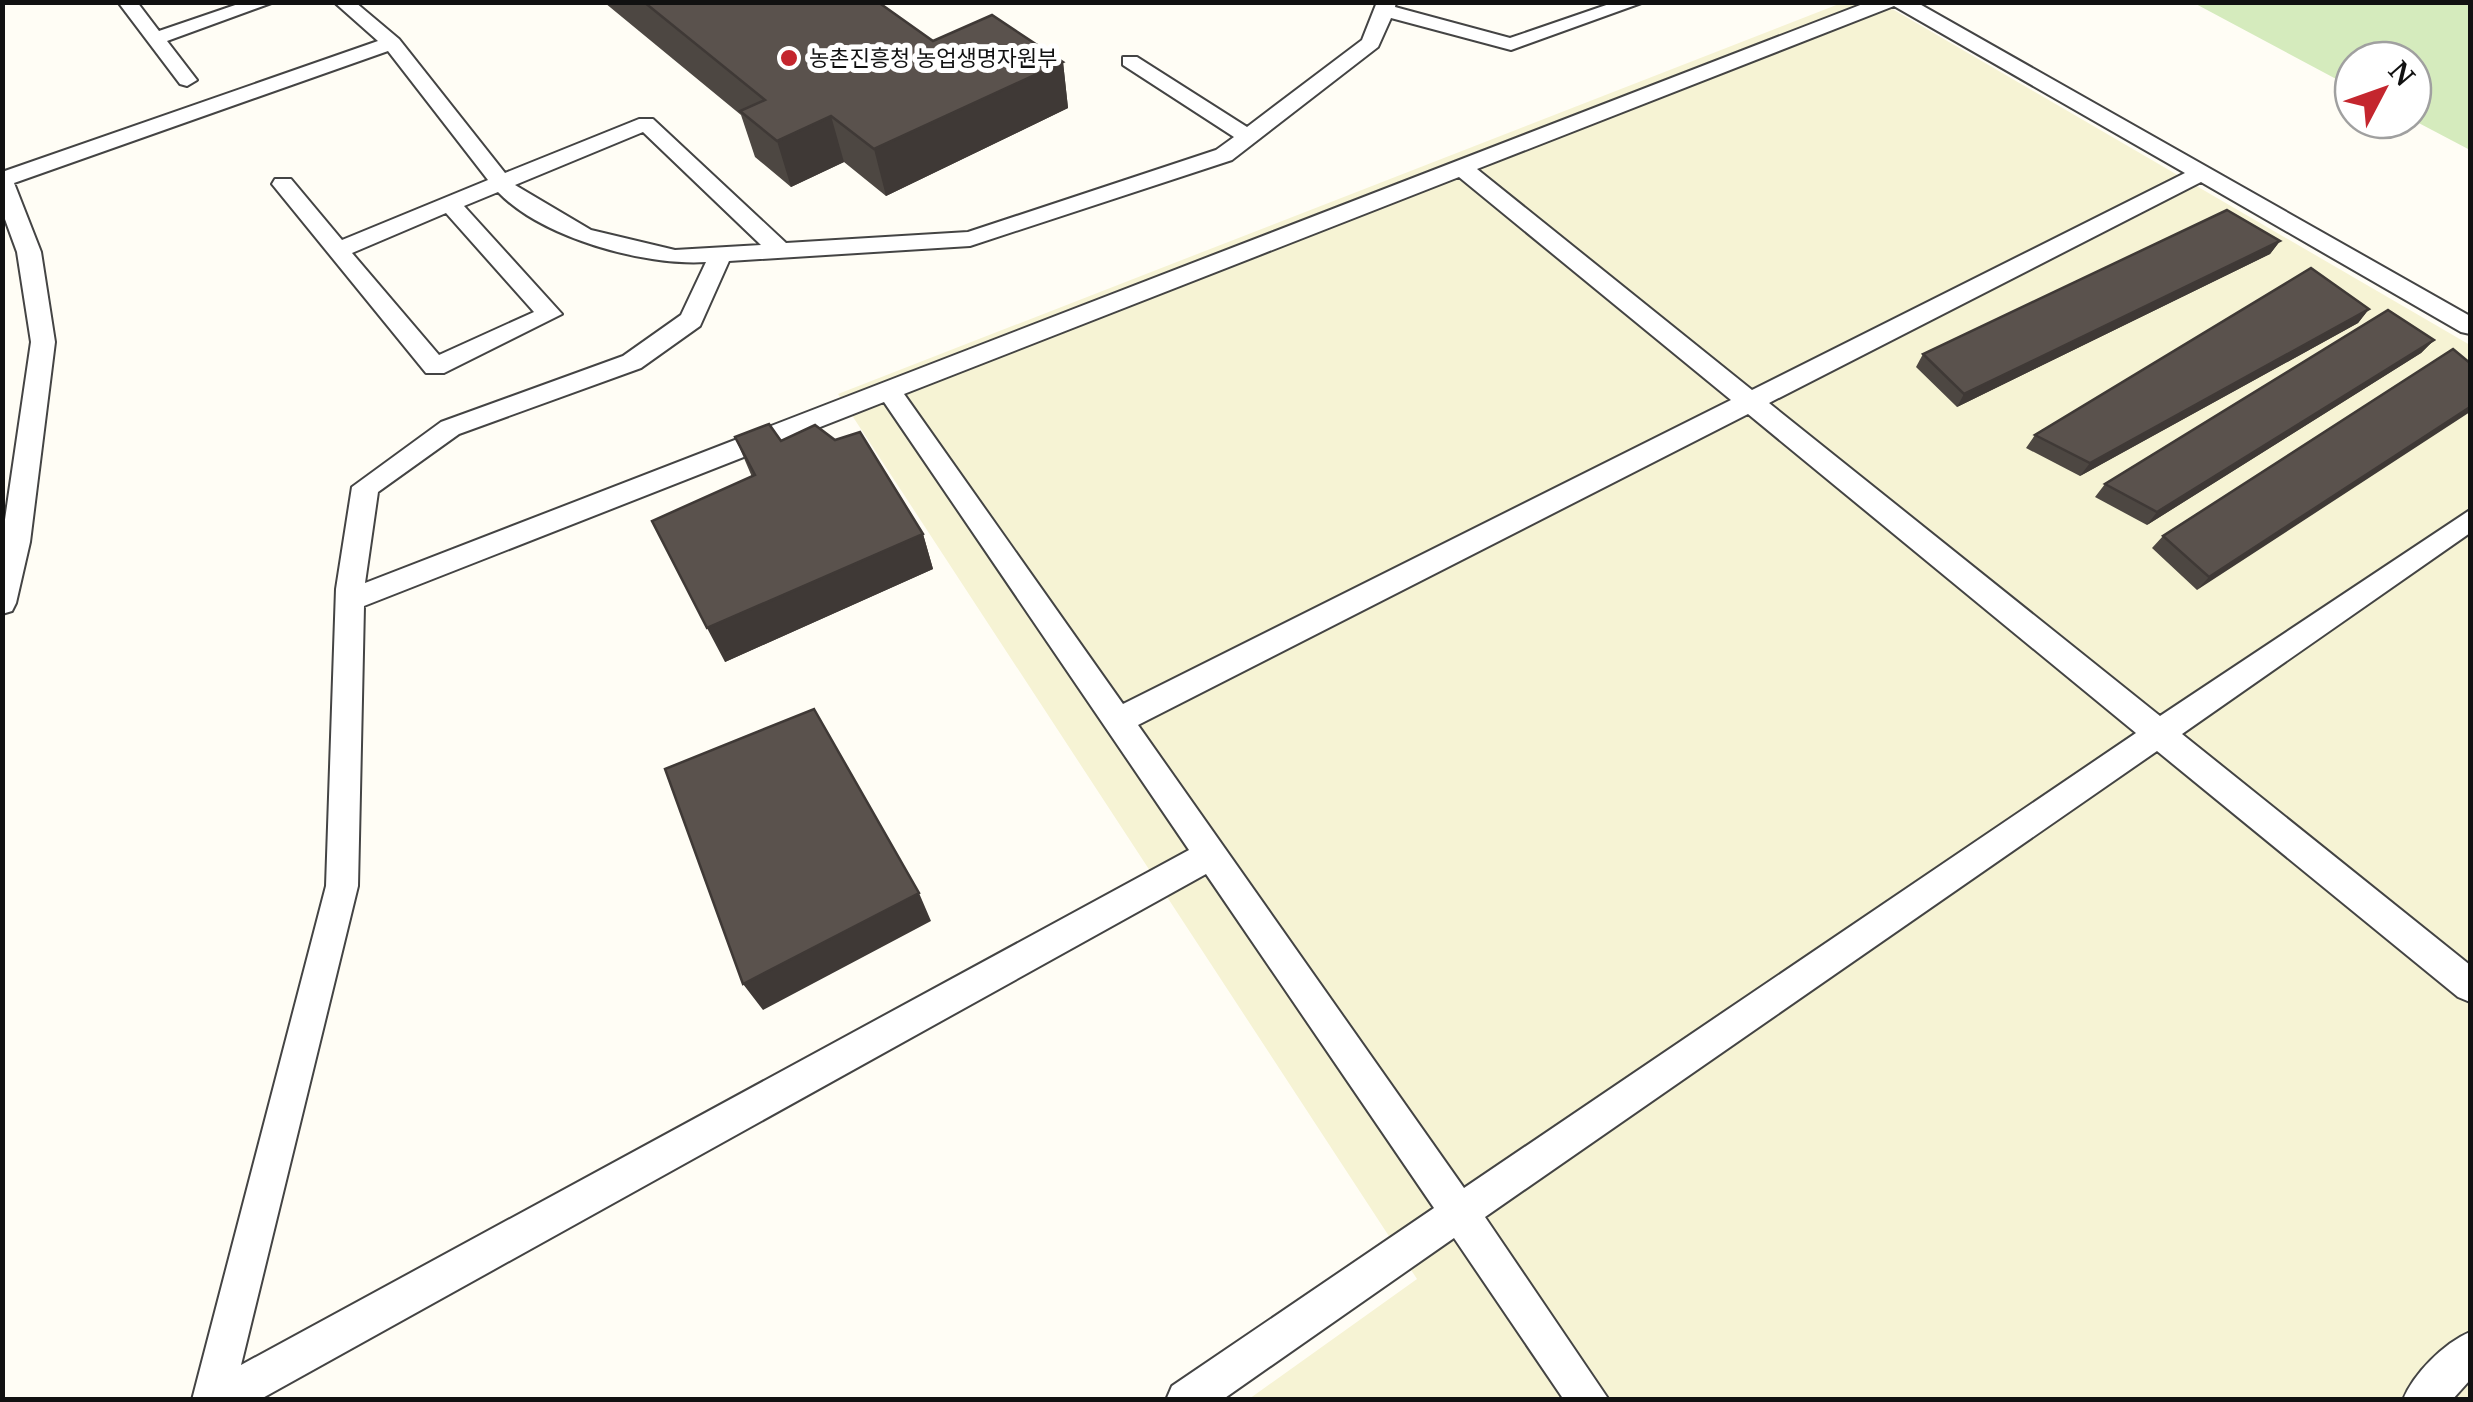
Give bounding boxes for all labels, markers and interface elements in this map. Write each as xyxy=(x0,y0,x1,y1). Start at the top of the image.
north arrow xyxy=(2333,40,2433,140)
place label: 농촌진흥청 농업생명자원부 xyxy=(809,42,1058,72)
marker: 농촌진흥청 농업생명자원부 xyxy=(778,47,800,69)
text: N xyxy=(2381,52,2424,94)

